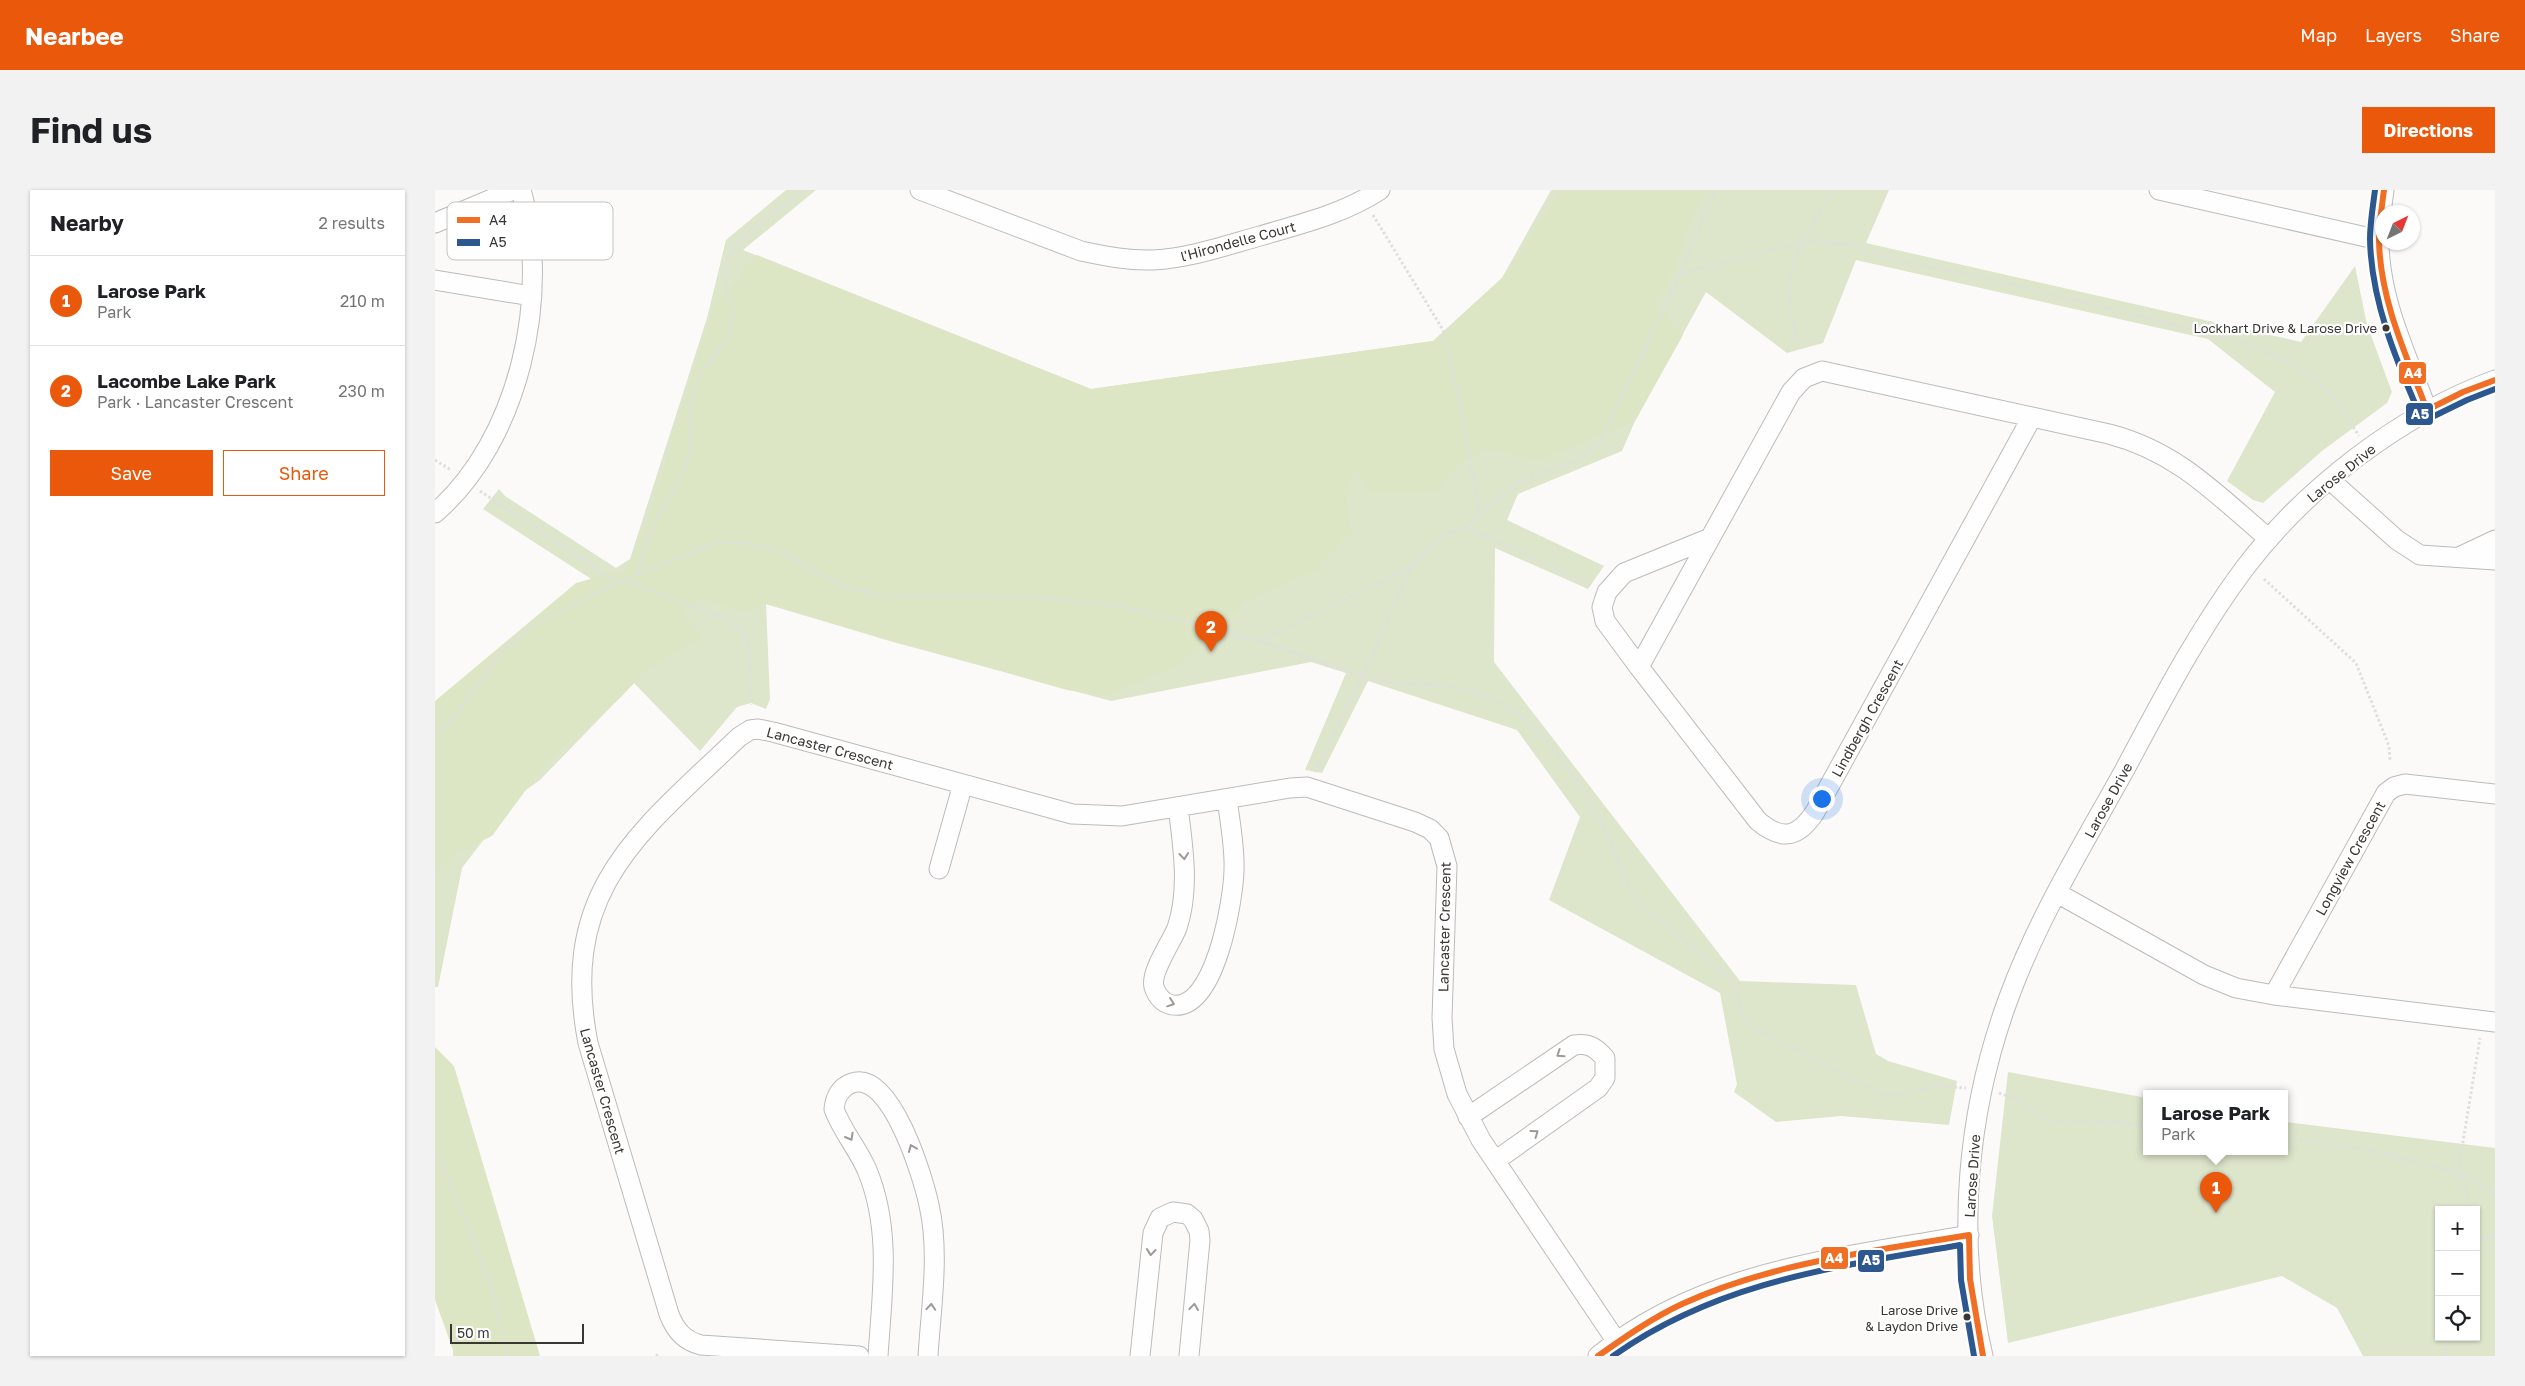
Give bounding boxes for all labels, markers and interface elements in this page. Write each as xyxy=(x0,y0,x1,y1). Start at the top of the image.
text: Nearbee xyxy=(25,21,124,50)
text: Map xyxy=(2300,24,2337,46)
text: Layers xyxy=(2365,24,2422,46)
text: Share xyxy=(2450,24,2500,46)
button: Directions xyxy=(2362,107,2495,153)
text: Find us xyxy=(30,109,152,151)
legend xyxy=(447,202,613,260)
north arrow xyxy=(2375,205,2420,250)
text: Nearby xyxy=(50,210,124,236)
text: A4 xyxy=(489,211,507,228)
text: 2 results xyxy=(319,213,385,233)
street label: l'Hirondelle Court xyxy=(1179,217,1297,265)
text: A5 xyxy=(489,233,507,250)
text: Larose Park xyxy=(97,279,206,302)
text: 1 xyxy=(62,291,70,311)
text: 210 m xyxy=(340,291,385,311)
text: Park xyxy=(97,302,132,322)
place label: Lockhart Drive & Larose Drive xyxy=(2193,320,2377,336)
marker: Lockhart Drive & Larose Drive xyxy=(2381,323,2391,333)
line badge: A4 xyxy=(2398,361,2427,385)
text: A4 xyxy=(2404,364,2423,381)
text: Lacombe Lake Park xyxy=(97,369,276,392)
text: 2 xyxy=(61,381,71,401)
text: 230 m xyxy=(338,381,385,401)
text: Park · Lancaster Crescent xyxy=(97,392,294,412)
line badge: A5 xyxy=(2405,402,2434,426)
text: A5 xyxy=(2411,405,2430,422)
street label: Larose Drive xyxy=(2303,440,2379,506)
button: Save xyxy=(50,450,213,496)
button: Share xyxy=(223,450,385,496)
pin: 2 xyxy=(1195,611,1227,652)
street label: Lindbergh Crescent xyxy=(1828,656,1906,780)
street label: Lancaster Crescent xyxy=(765,723,895,773)
street label: Larose Drive xyxy=(2080,759,2136,841)
your location xyxy=(1809,786,1835,812)
street label: Longview Crescent xyxy=(2312,798,2388,918)
one-way arrow xyxy=(1178,852,1189,860)
street label: Lancaster Crescent xyxy=(1434,862,1454,992)
one-way arrow xyxy=(1166,997,1175,1007)
street label: Lancaster Crescent xyxy=(577,1026,629,1156)
one-way arrow xyxy=(1556,1048,1566,1057)
popup xyxy=(2143,1090,2288,1155)
text: Larose Park xyxy=(2161,1101,2270,1124)
text: Park xyxy=(2161,1124,2196,1144)
one-way arrow xyxy=(1529,1130,1539,1139)
one-way arrow xyxy=(843,1132,853,1141)
street label: Larose Drive xyxy=(1961,1134,1983,1218)
one-way arrow xyxy=(907,1144,918,1153)
pin: 1 xyxy=(2200,1172,2232,1213)
map controls xyxy=(2435,1206,2480,1341)
button: + xyxy=(2435,1206,2480,1251)
line badge: A4 xyxy=(1820,1246,1849,1270)
one-way arrow xyxy=(1146,1248,1157,1256)
text: A4 xyxy=(1825,1249,1844,1266)
line badge: A5 xyxy=(1857,1249,1885,1273)
text: A5 xyxy=(1862,1251,1881,1268)
button: − xyxy=(2435,1251,2480,1296)
button: locate xyxy=(2435,1296,2480,1341)
place label: Larose Drive & Laydon Drive xyxy=(1865,1302,1958,1334)
one-way arrow xyxy=(925,1303,936,1311)
one-way arrow xyxy=(1188,1303,1199,1311)
marker: Larose Drive & Laydon Drive xyxy=(1962,1312,1972,1322)
scale bar xyxy=(450,1321,584,1344)
text: 50 m xyxy=(457,1324,490,1341)

